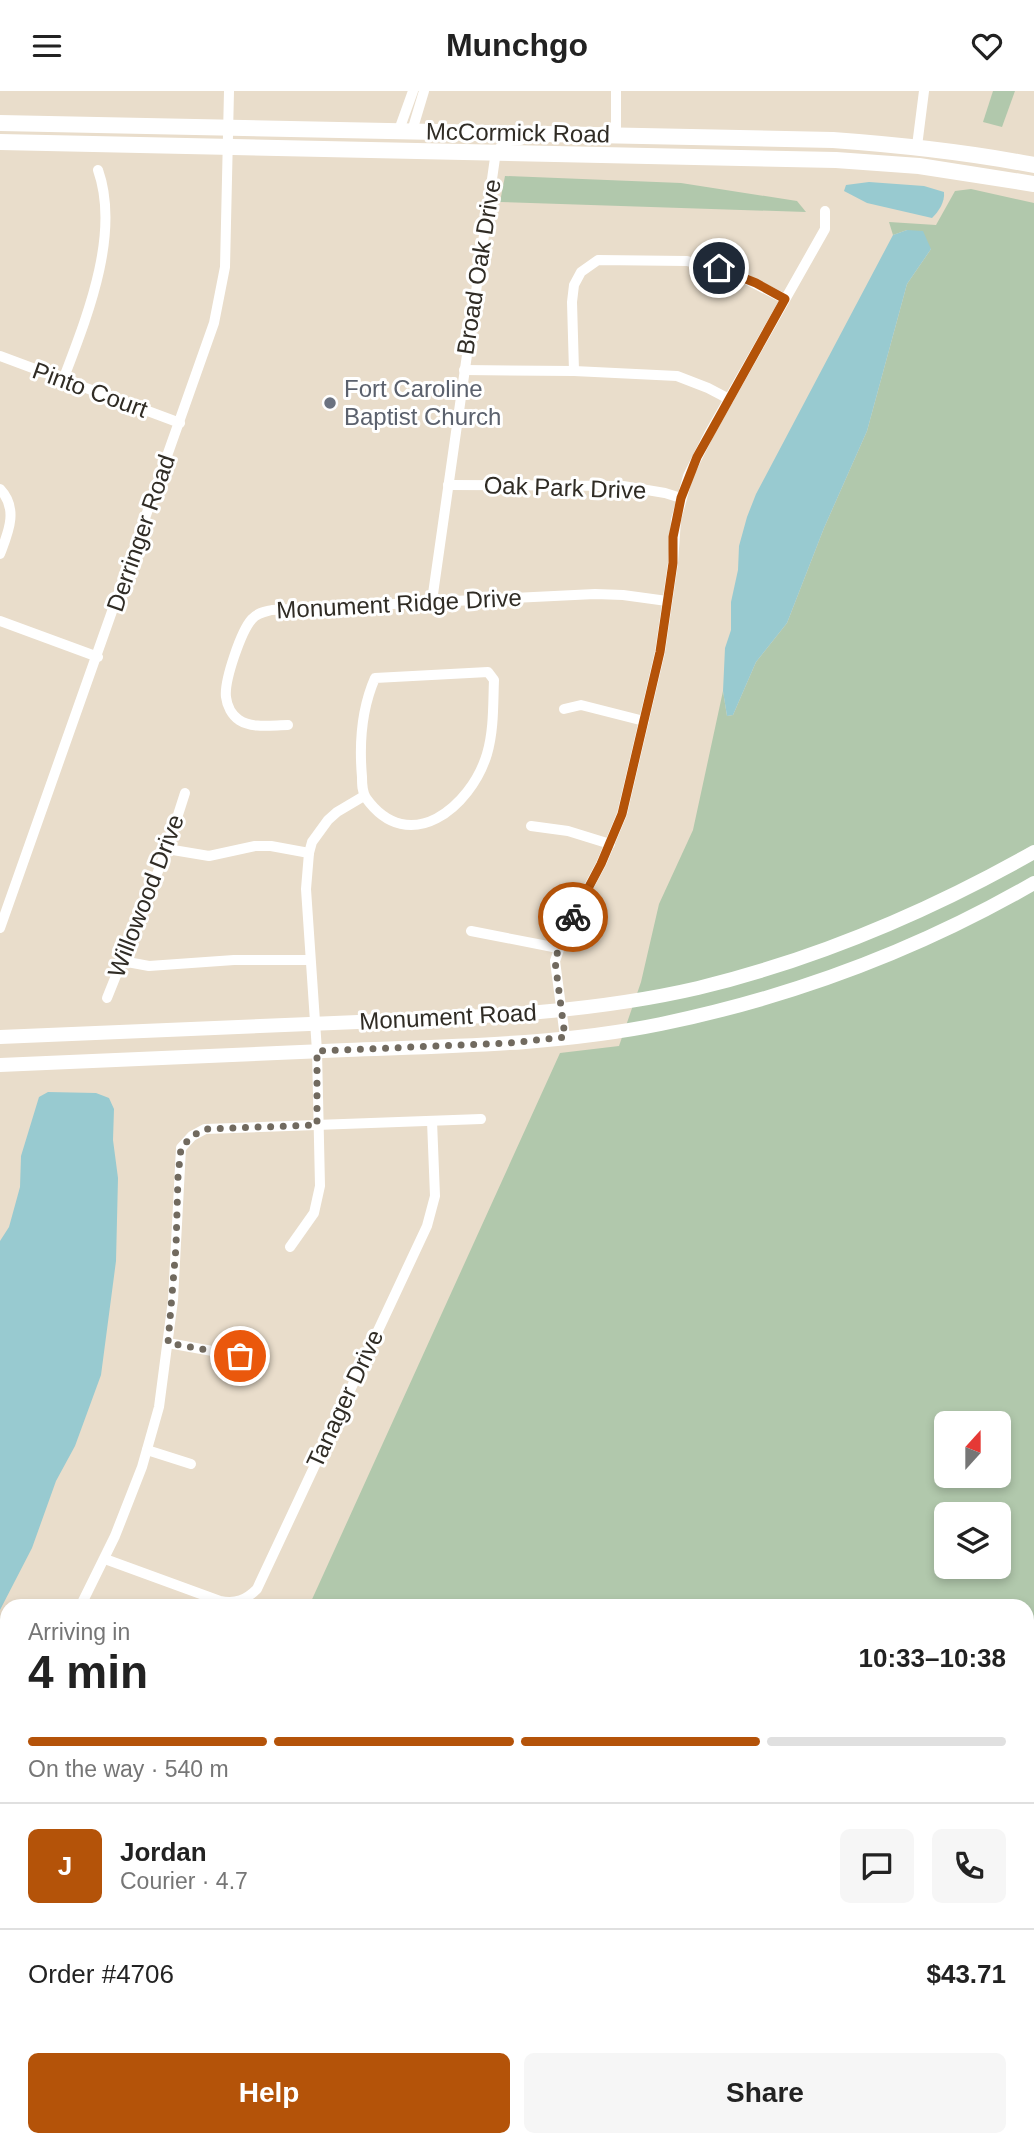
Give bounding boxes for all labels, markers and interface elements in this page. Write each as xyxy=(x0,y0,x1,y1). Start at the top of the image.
icon: menu xyxy=(28,27,66,65)
text: Munchgo xyxy=(446,27,588,63)
icon: heart xyxy=(968,27,1006,65)
street label: McCormick Road xyxy=(426,117,610,148)
street label: Broad Oak Drive xyxy=(451,177,506,357)
pin xyxy=(689,238,749,298)
icon: home xyxy=(700,249,738,287)
street label: Pinto Court xyxy=(29,356,152,423)
place label: Fort Caroline Baptist Church xyxy=(344,375,501,430)
marker: Fort Caroline Baptist Church xyxy=(322,395,338,411)
street label: Derringer Road xyxy=(101,451,180,615)
street label: Oak Park Drive xyxy=(483,471,647,504)
street label: Monument Ridge Drive xyxy=(276,584,522,623)
street label: Willowood Drive xyxy=(102,811,189,981)
courier xyxy=(538,882,608,952)
icon: bike xyxy=(554,898,592,936)
street label: Monument Road xyxy=(359,998,537,1035)
street label: Tanager Drive xyxy=(301,1325,388,1472)
pin xyxy=(210,1326,270,1386)
icon: bag xyxy=(221,1337,259,1375)
north arrow xyxy=(934,1411,1012,1487)
map controls xyxy=(934,1411,1011,1579)
button: layers xyxy=(934,1502,1011,1579)
text: Arriving in xyxy=(28,1619,130,1645)
text: 10:33–10:38 xyxy=(859,1643,1006,1673)
text: 4 min xyxy=(28,1646,148,1698)
text: On the way · 540 m xyxy=(28,1756,229,1782)
button: chat xyxy=(840,1829,914,1903)
button: phone xyxy=(932,1829,1006,1903)
text: Jordan xyxy=(120,1837,207,1867)
text: J xyxy=(58,1851,72,1881)
text: Courier · 4.7 xyxy=(120,1868,248,1894)
text: Order #4706 xyxy=(28,1959,174,1989)
text: $43.71 xyxy=(926,1959,1006,1989)
button: Help xyxy=(28,2053,510,2133)
button: Share xyxy=(524,2053,1006,2133)

